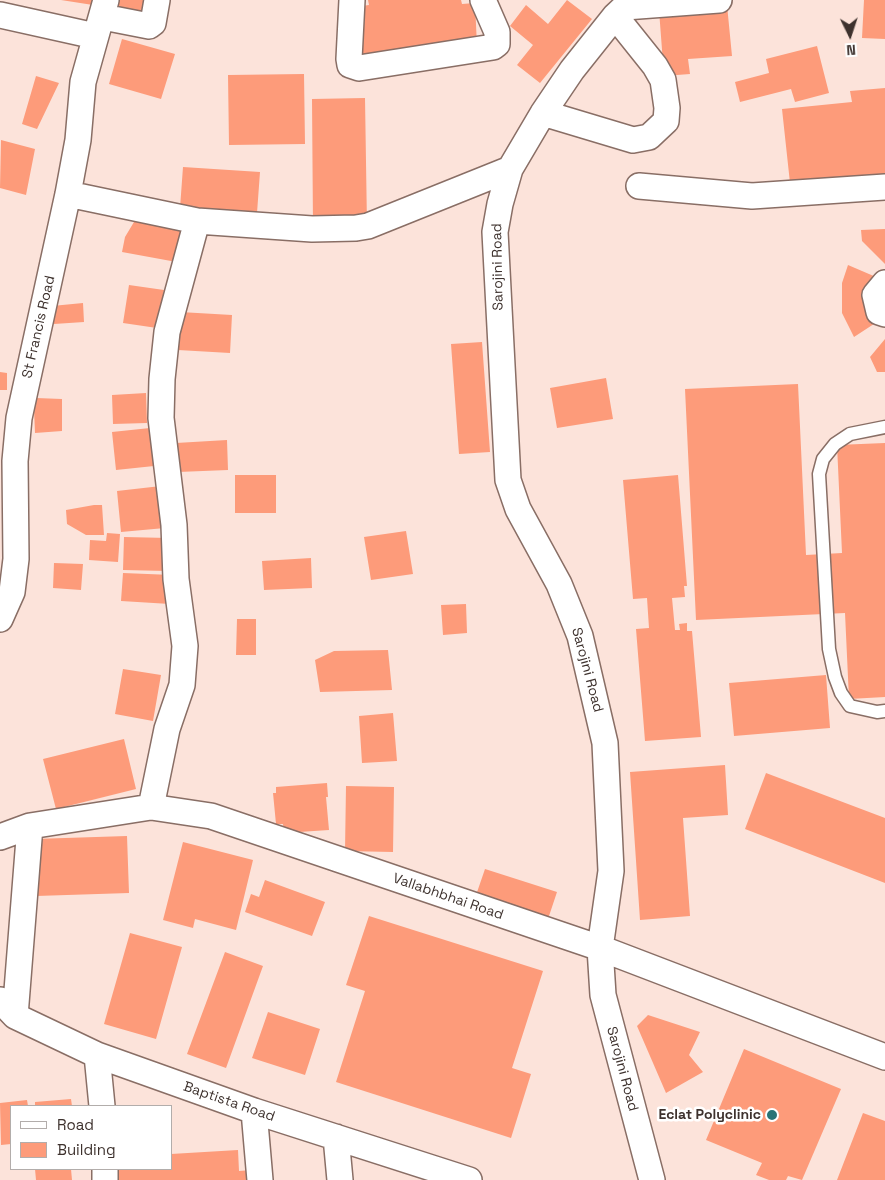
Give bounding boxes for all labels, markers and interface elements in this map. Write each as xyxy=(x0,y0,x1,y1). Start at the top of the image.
north arrow xyxy=(825,10,875,60)
text: N xyxy=(846,41,856,59)
street label: Sarojini Road xyxy=(489,223,507,311)
street label: St Francis Road xyxy=(19,274,59,380)
street label: Sarojini Road xyxy=(568,626,606,714)
street label: Vallabhbhai Road xyxy=(391,870,505,924)
street label: Sarojini Road xyxy=(603,1025,641,1113)
street label: Baptista Road xyxy=(181,1079,277,1125)
legend xyxy=(10,1105,172,1170)
place label: Eclat Polyclinic xyxy=(658,1107,761,1123)
marker: Eclat Polyclinic xyxy=(765,1108,779,1122)
text: Road xyxy=(57,1115,94,1134)
text: Building xyxy=(57,1140,116,1159)

